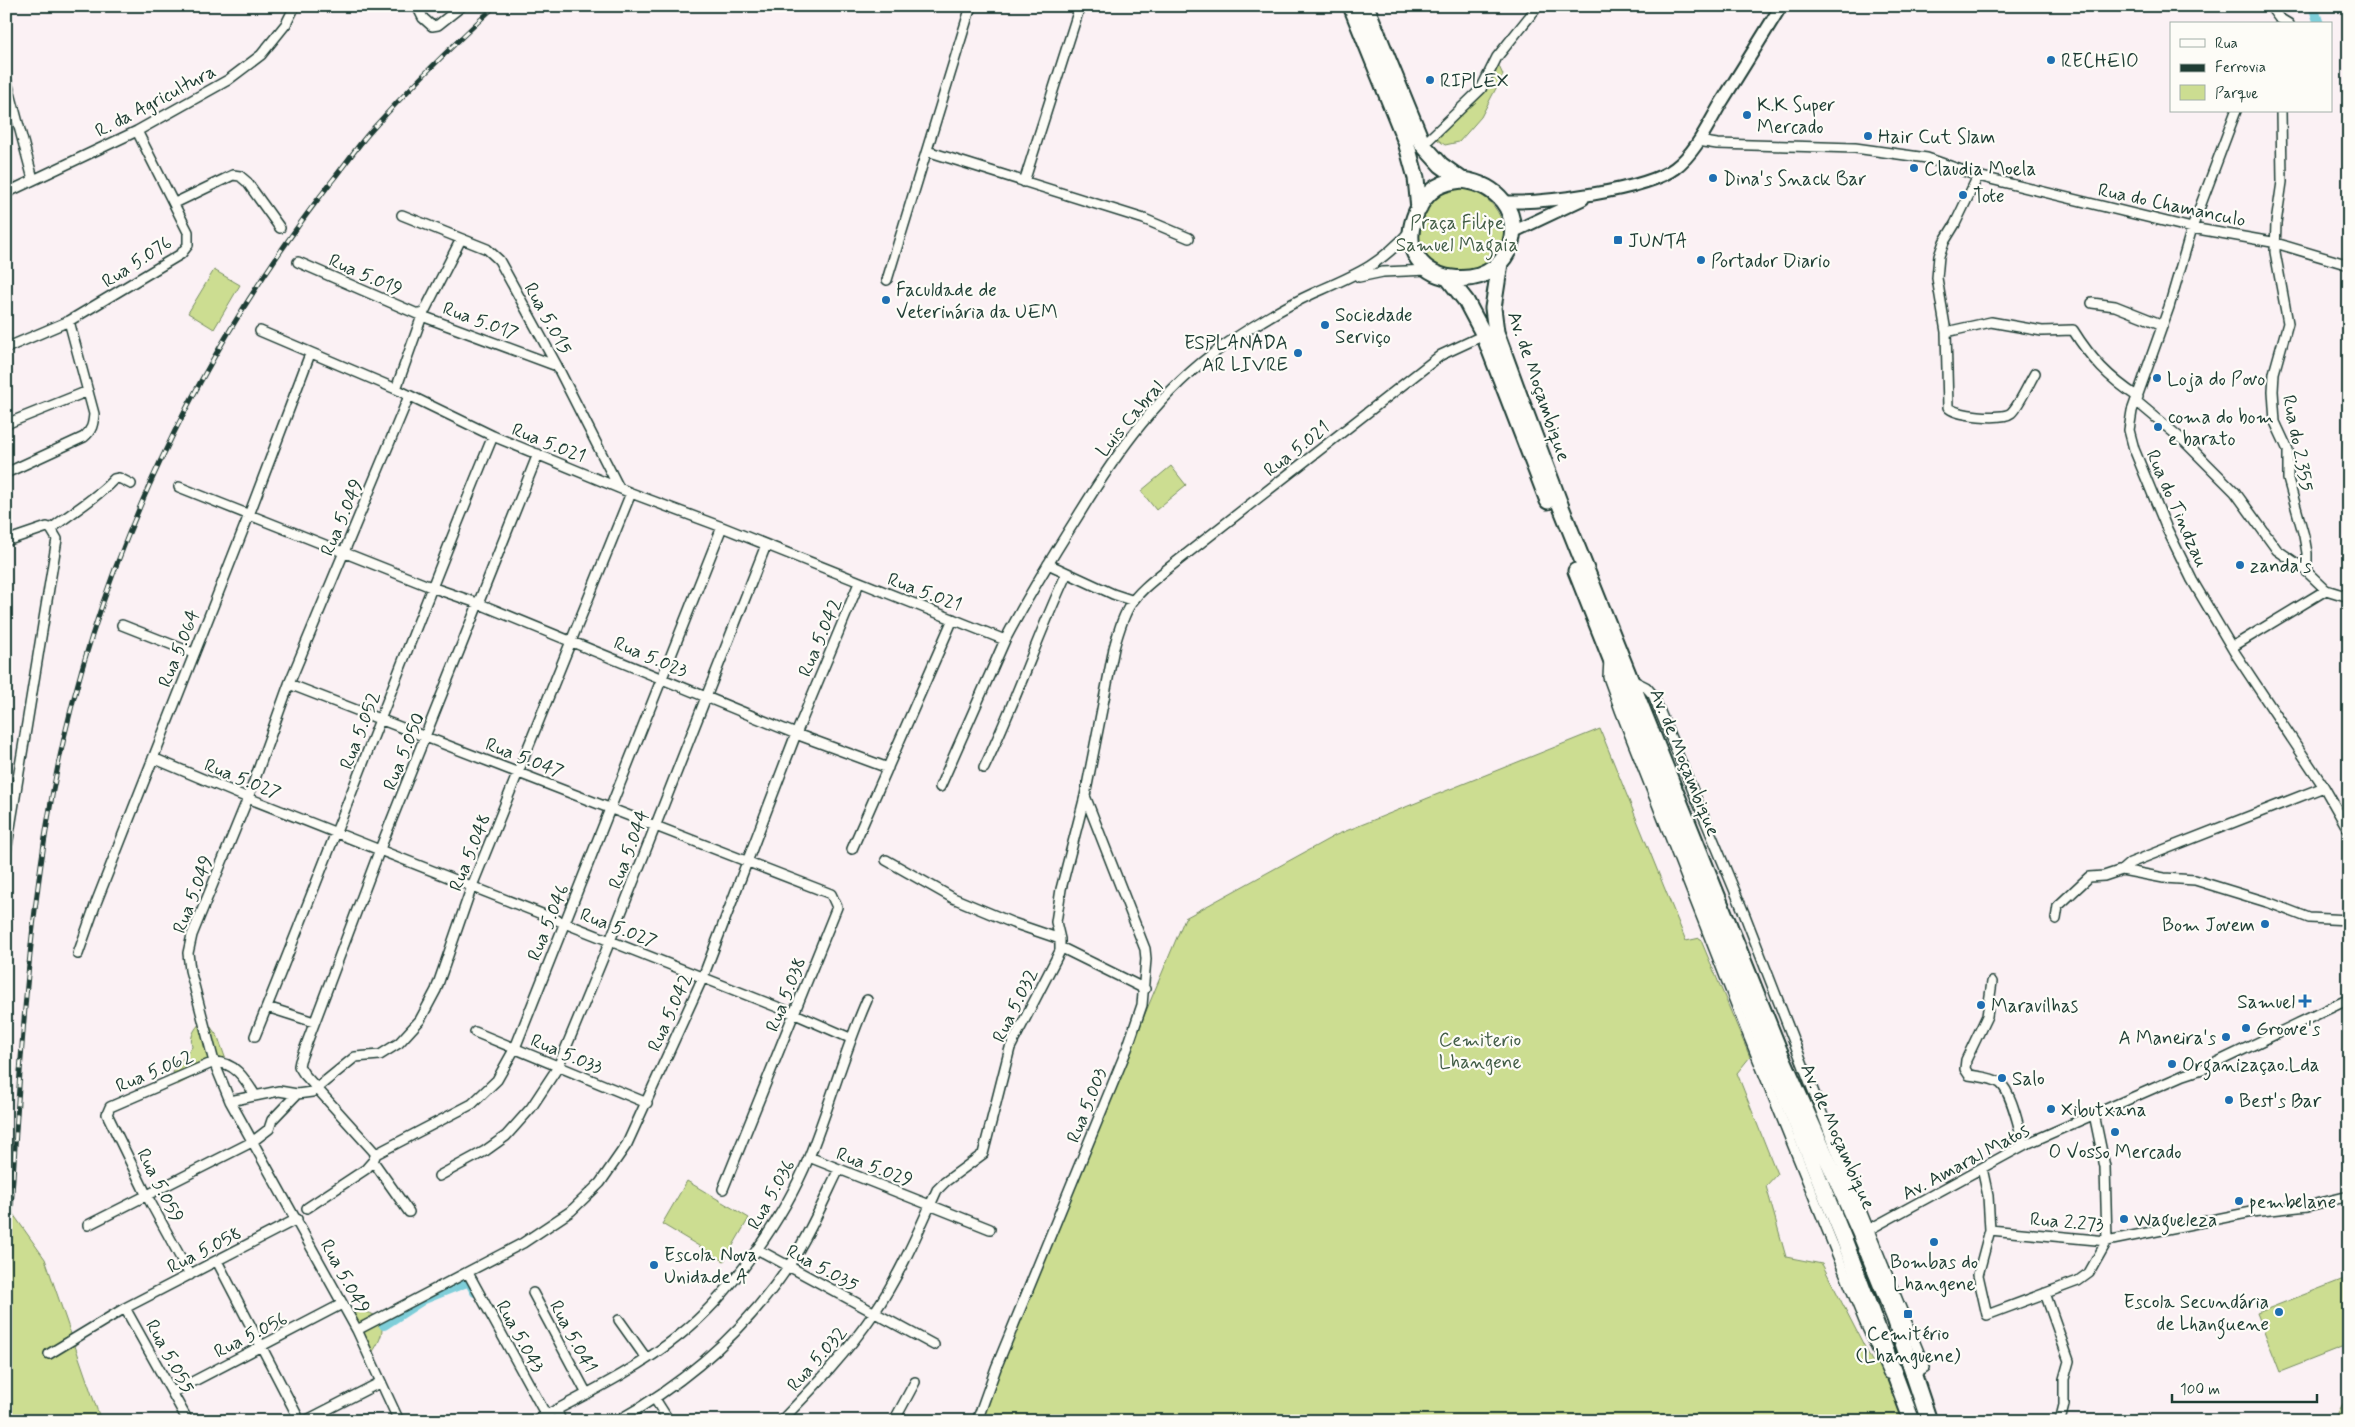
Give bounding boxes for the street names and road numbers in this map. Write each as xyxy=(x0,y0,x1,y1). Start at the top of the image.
street label: R. da Agricultura xyxy=(91,59,221,145)
street label: Rua do Chamanculo xyxy=(2096,178,2248,233)
street label: Rua 5.076 xyxy=(97,230,177,294)
street label: Rua 5.019 xyxy=(325,248,406,303)
street label: Rua 5.015 xyxy=(518,278,578,359)
street label: Rua 5.017 xyxy=(439,296,522,347)
street label: Av. de Moçambique xyxy=(1501,308,1576,465)
street label: Luis Cabral xyxy=(1091,375,1170,463)
street label: Rua do 2.355 xyxy=(2276,393,2319,494)
street label: Rua 5.021 xyxy=(1259,415,1335,483)
street label: Rua 5.021 xyxy=(508,417,589,469)
street label: Rua do Tindzau xyxy=(2140,446,2214,571)
street label: Rua 5.049 xyxy=(315,475,370,560)
street label: Rua 5.021 xyxy=(884,567,965,618)
street label: Rua 5.042 xyxy=(793,595,848,681)
street label: Rua 5.064 xyxy=(152,606,206,691)
street label: Rua 5.023 xyxy=(610,631,691,684)
street label: Av. de Moçambique xyxy=(1644,685,1726,840)
street label: Rua 5.052 xyxy=(334,688,387,773)
street label: Rua 5.050 xyxy=(378,709,431,794)
street label: Rua 5.047 xyxy=(482,732,567,785)
street label: Rua 5.027 xyxy=(200,753,285,806)
street label: Rua 5.044 xyxy=(603,806,656,893)
street label: Rua 5.048 xyxy=(443,810,497,895)
street label: Rua 5.049 xyxy=(167,852,220,937)
street label: Rua 5.046 xyxy=(522,881,575,965)
street label: Rua 5.027 xyxy=(576,902,661,955)
street label: Rua 5.038 xyxy=(760,954,813,1036)
street label: Rua 5.032 xyxy=(987,964,1044,1047)
street label: Rua 5.042 xyxy=(642,970,699,1056)
street label: Rua 5.033 xyxy=(527,1028,606,1081)
street label: Rua 5.062 xyxy=(112,1044,197,1099)
street label: Av. de Moçambique xyxy=(1794,1060,1881,1213)
street label: Rua 5.003 xyxy=(1061,1064,1114,1147)
street label: Av. Amaral Matos xyxy=(1898,1118,2034,1206)
street label: Rua 5.029 xyxy=(833,1141,916,1193)
street label: Rua 5.059 xyxy=(130,1144,189,1227)
street label: Rua 5.036 xyxy=(742,1155,801,1234)
street label: Rua 2.273 xyxy=(2029,1207,2105,1238)
street label: Rua 5.058 xyxy=(163,1221,246,1280)
street label: Rua 5.049 xyxy=(314,1235,375,1318)
street label: Rua 5.035 xyxy=(782,1239,863,1298)
street label: Rua 5.043 xyxy=(490,1296,550,1378)
street label: Rua 5.041 xyxy=(543,1296,602,1377)
street label: Rua 5.056 xyxy=(210,1306,292,1364)
street label: Rua 5.055 xyxy=(139,1315,200,1398)
street label: Rua 5.032 xyxy=(782,1321,853,1397)

